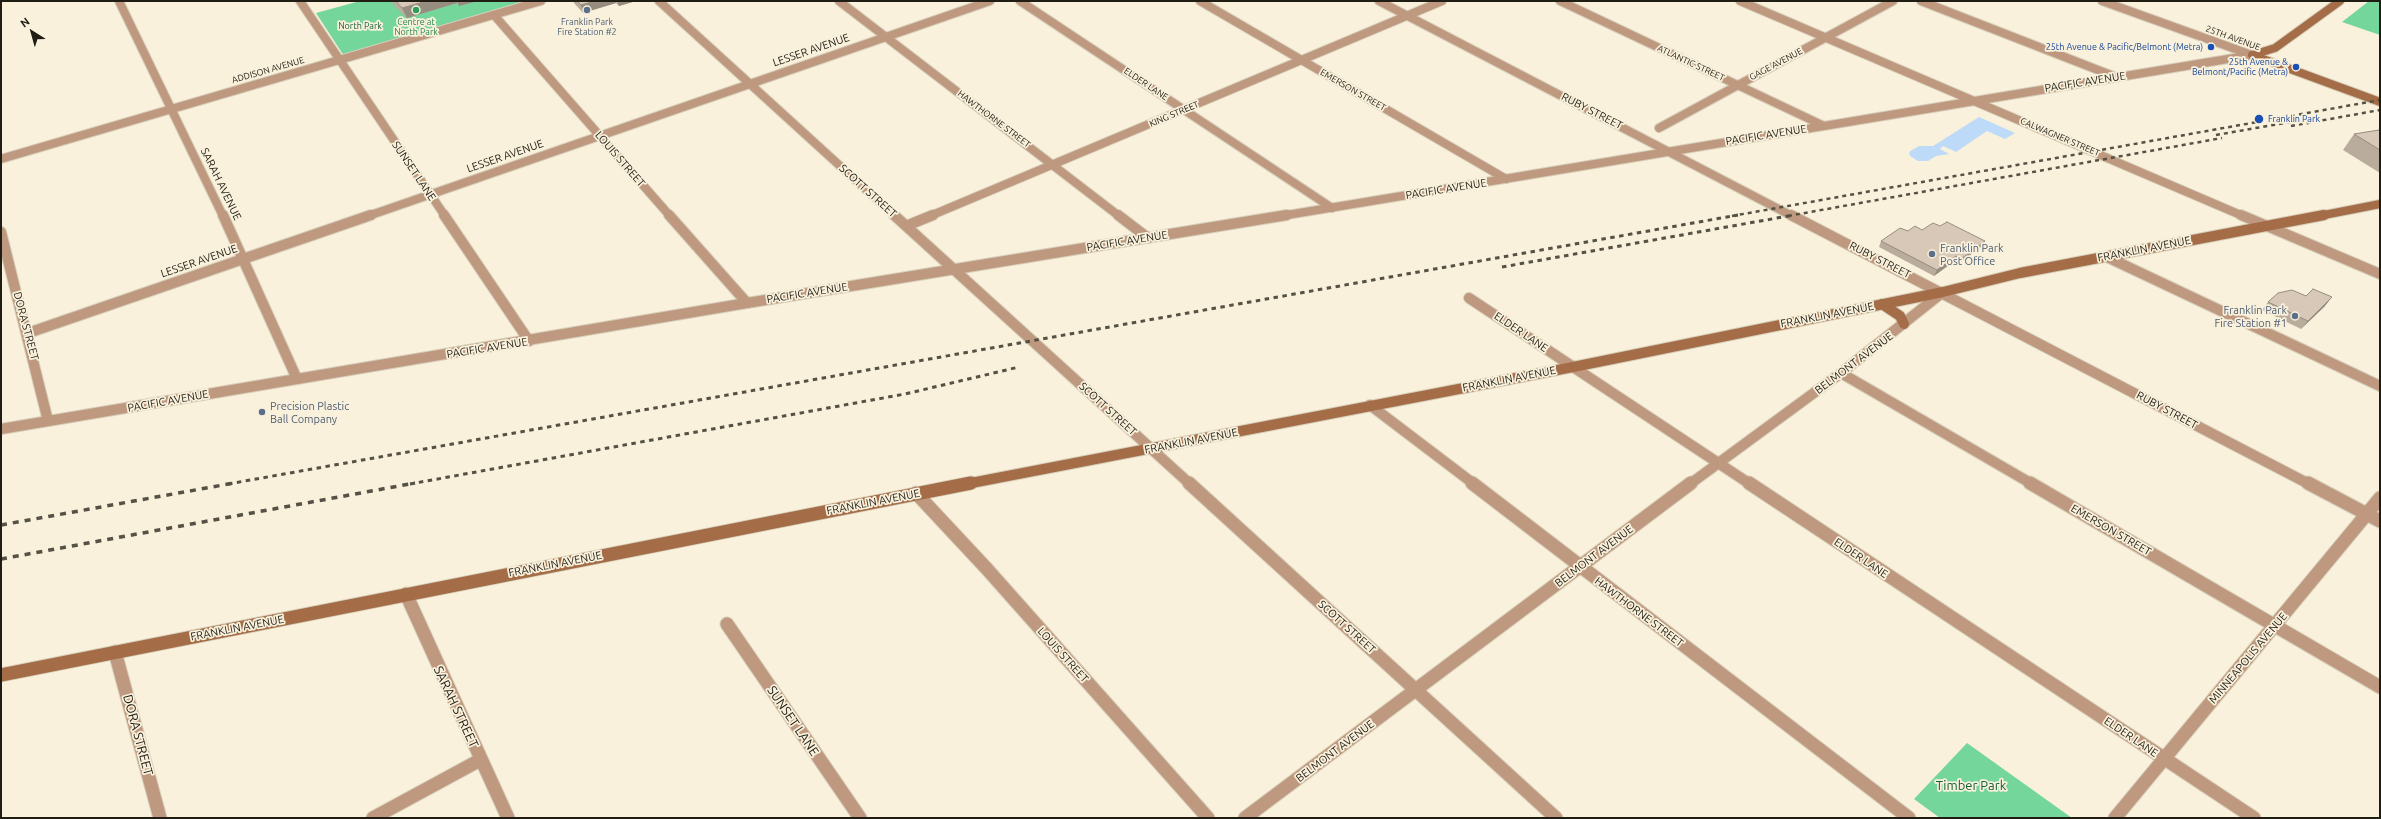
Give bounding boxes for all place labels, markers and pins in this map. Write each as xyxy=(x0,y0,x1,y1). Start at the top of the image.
marker: Centre at North Park xyxy=(411,5,421,15)
marker: Franklin Park Fire Station #2 xyxy=(582,5,592,15)
place label: Centre at North Park xyxy=(394,17,438,38)
place label: Franklin Park Fire Station #2 xyxy=(557,17,617,38)
place label: 25th Avenue & Pacific/Belmont (Metra) xyxy=(2046,42,2203,52)
marker: 25th Avenue & Pacific/Belmont (Metra) xyxy=(2206,42,2216,52)
place label: 25th Avenue & Belmont/Pacific (Metra) xyxy=(2192,57,2288,78)
marker: 25th Avenue & Belmont/Pacific (Metra) xyxy=(2291,62,2301,72)
marker: Franklin Park xyxy=(2253,113,2265,125)
place label: Franklin Park xyxy=(2268,114,2320,124)
place label: Franklin Park Post Office xyxy=(1940,241,2003,267)
marker: Franklin Park Post Office xyxy=(1927,249,1937,259)
place label: Franklin Park Fire Station #1 xyxy=(2214,303,2287,329)
marker: Franklin Park Fire Station #1 xyxy=(2290,311,2300,321)
place label: Precision Plastic Ball Company xyxy=(270,399,349,425)
marker: Precision Plastic Ball Company xyxy=(257,407,267,417)

